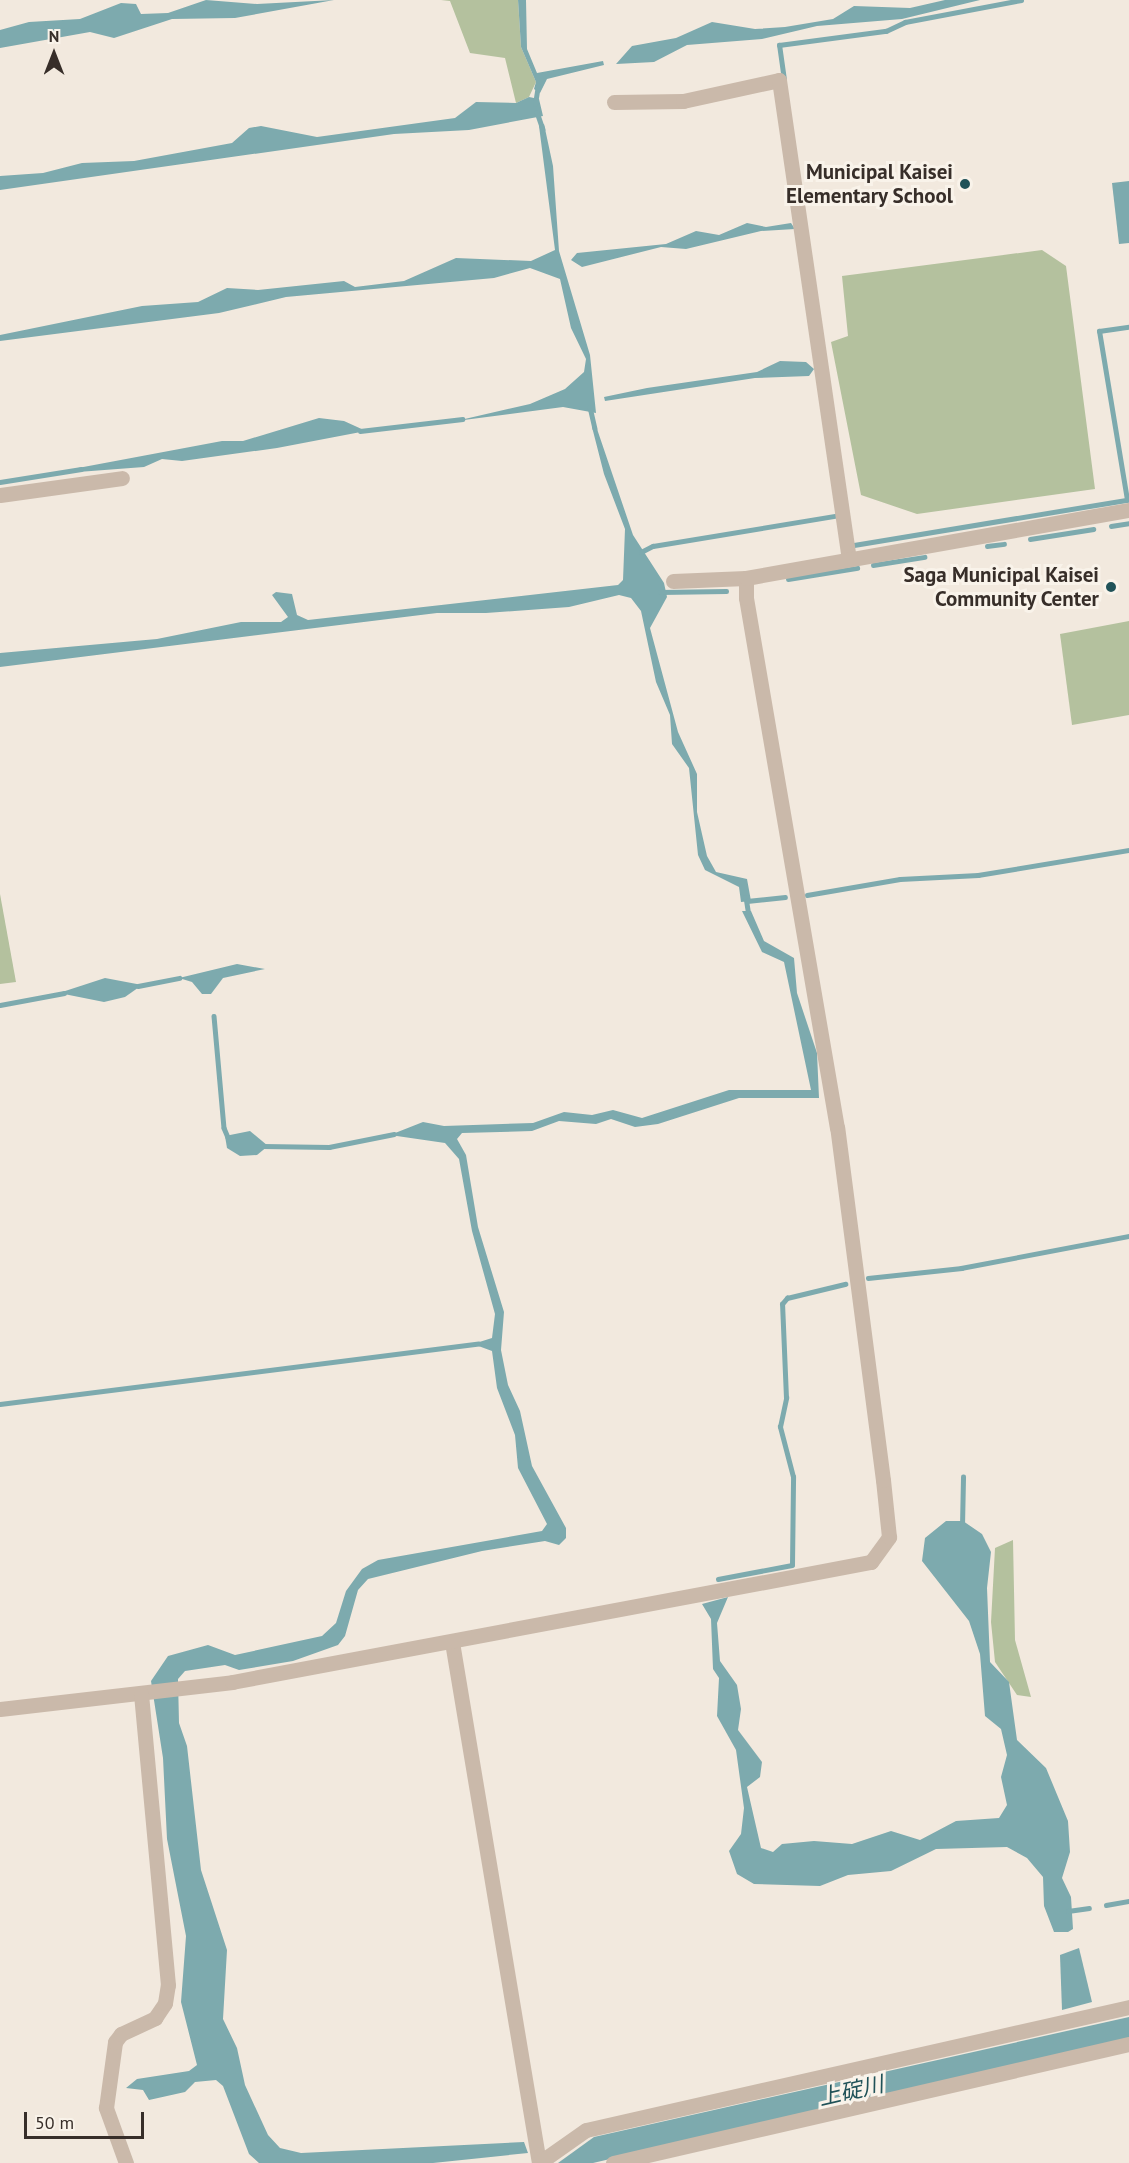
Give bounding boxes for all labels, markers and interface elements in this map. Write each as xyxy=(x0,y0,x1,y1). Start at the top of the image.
north arrow xyxy=(24,24,84,84)
text: N xyxy=(49,26,59,46)
place label: Municipal Kaisei Elementary School xyxy=(785,159,953,209)
marker: Municipal Kaisei Elementary School xyxy=(958,177,972,191)
place label: Saga Municipal Kaisei Community Center xyxy=(903,562,1099,612)
marker: Saga Municipal Kaisei Community Center xyxy=(1104,580,1118,594)
water label: 上碇川 xyxy=(816,2071,886,2111)
scale bar xyxy=(27,2100,147,2138)
text: 50 m xyxy=(35,2111,74,2134)

